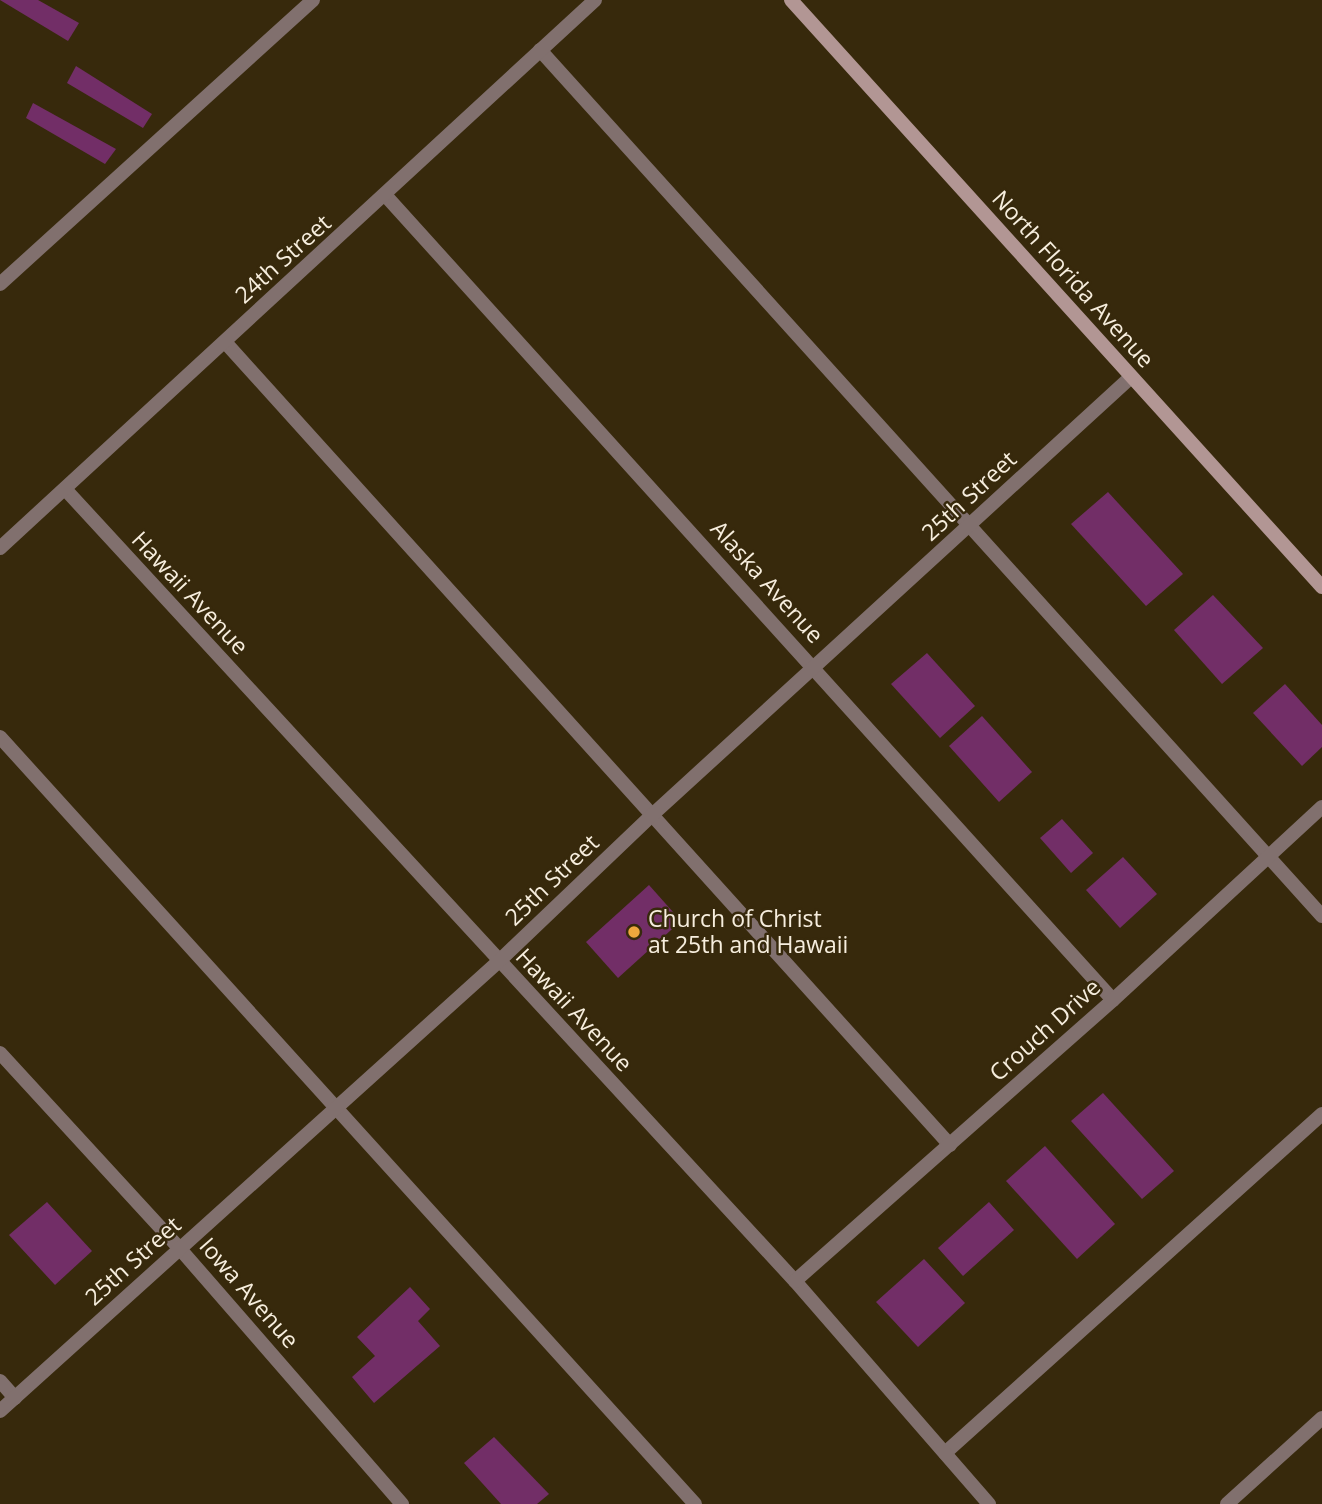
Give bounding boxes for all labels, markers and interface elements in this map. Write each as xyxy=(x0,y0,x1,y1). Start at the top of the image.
street label: North Florida Avenue xyxy=(985,183,1162,374)
street label: 24th Street xyxy=(227,207,337,310)
street label: 25th Street xyxy=(914,443,1023,547)
street label: Alaska Avenue xyxy=(704,513,831,650)
street label: Hawaii Avenue xyxy=(125,524,256,661)
street label: 25th Street xyxy=(497,826,605,932)
place label: Church of Christ at 25th and Hawaii xyxy=(648,902,848,960)
marker: Church of Christ at 25th and Hawaii xyxy=(626,924,642,940)
street label: Hawaii Avenue xyxy=(509,941,640,1078)
street label: Crouch Drive xyxy=(982,971,1107,1088)
street label: 25th Street xyxy=(77,1209,187,1312)
street label: Iowa Avenue xyxy=(193,1230,307,1355)

